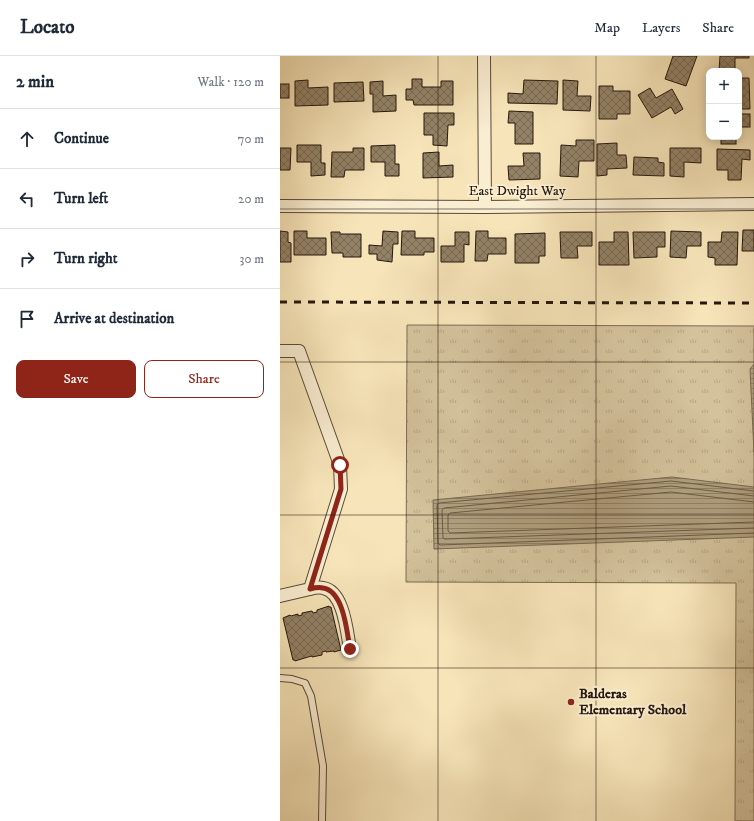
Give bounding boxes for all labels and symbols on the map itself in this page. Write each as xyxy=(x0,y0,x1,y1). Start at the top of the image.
street label: East Dwight Way xyxy=(468,182,566,200)
route start xyxy=(331,456,349,474)
route end xyxy=(341,640,359,658)
place label: Balderas Elementary School xyxy=(579,685,687,719)
marker: Balderas Elementary School xyxy=(566,697,576,707)

